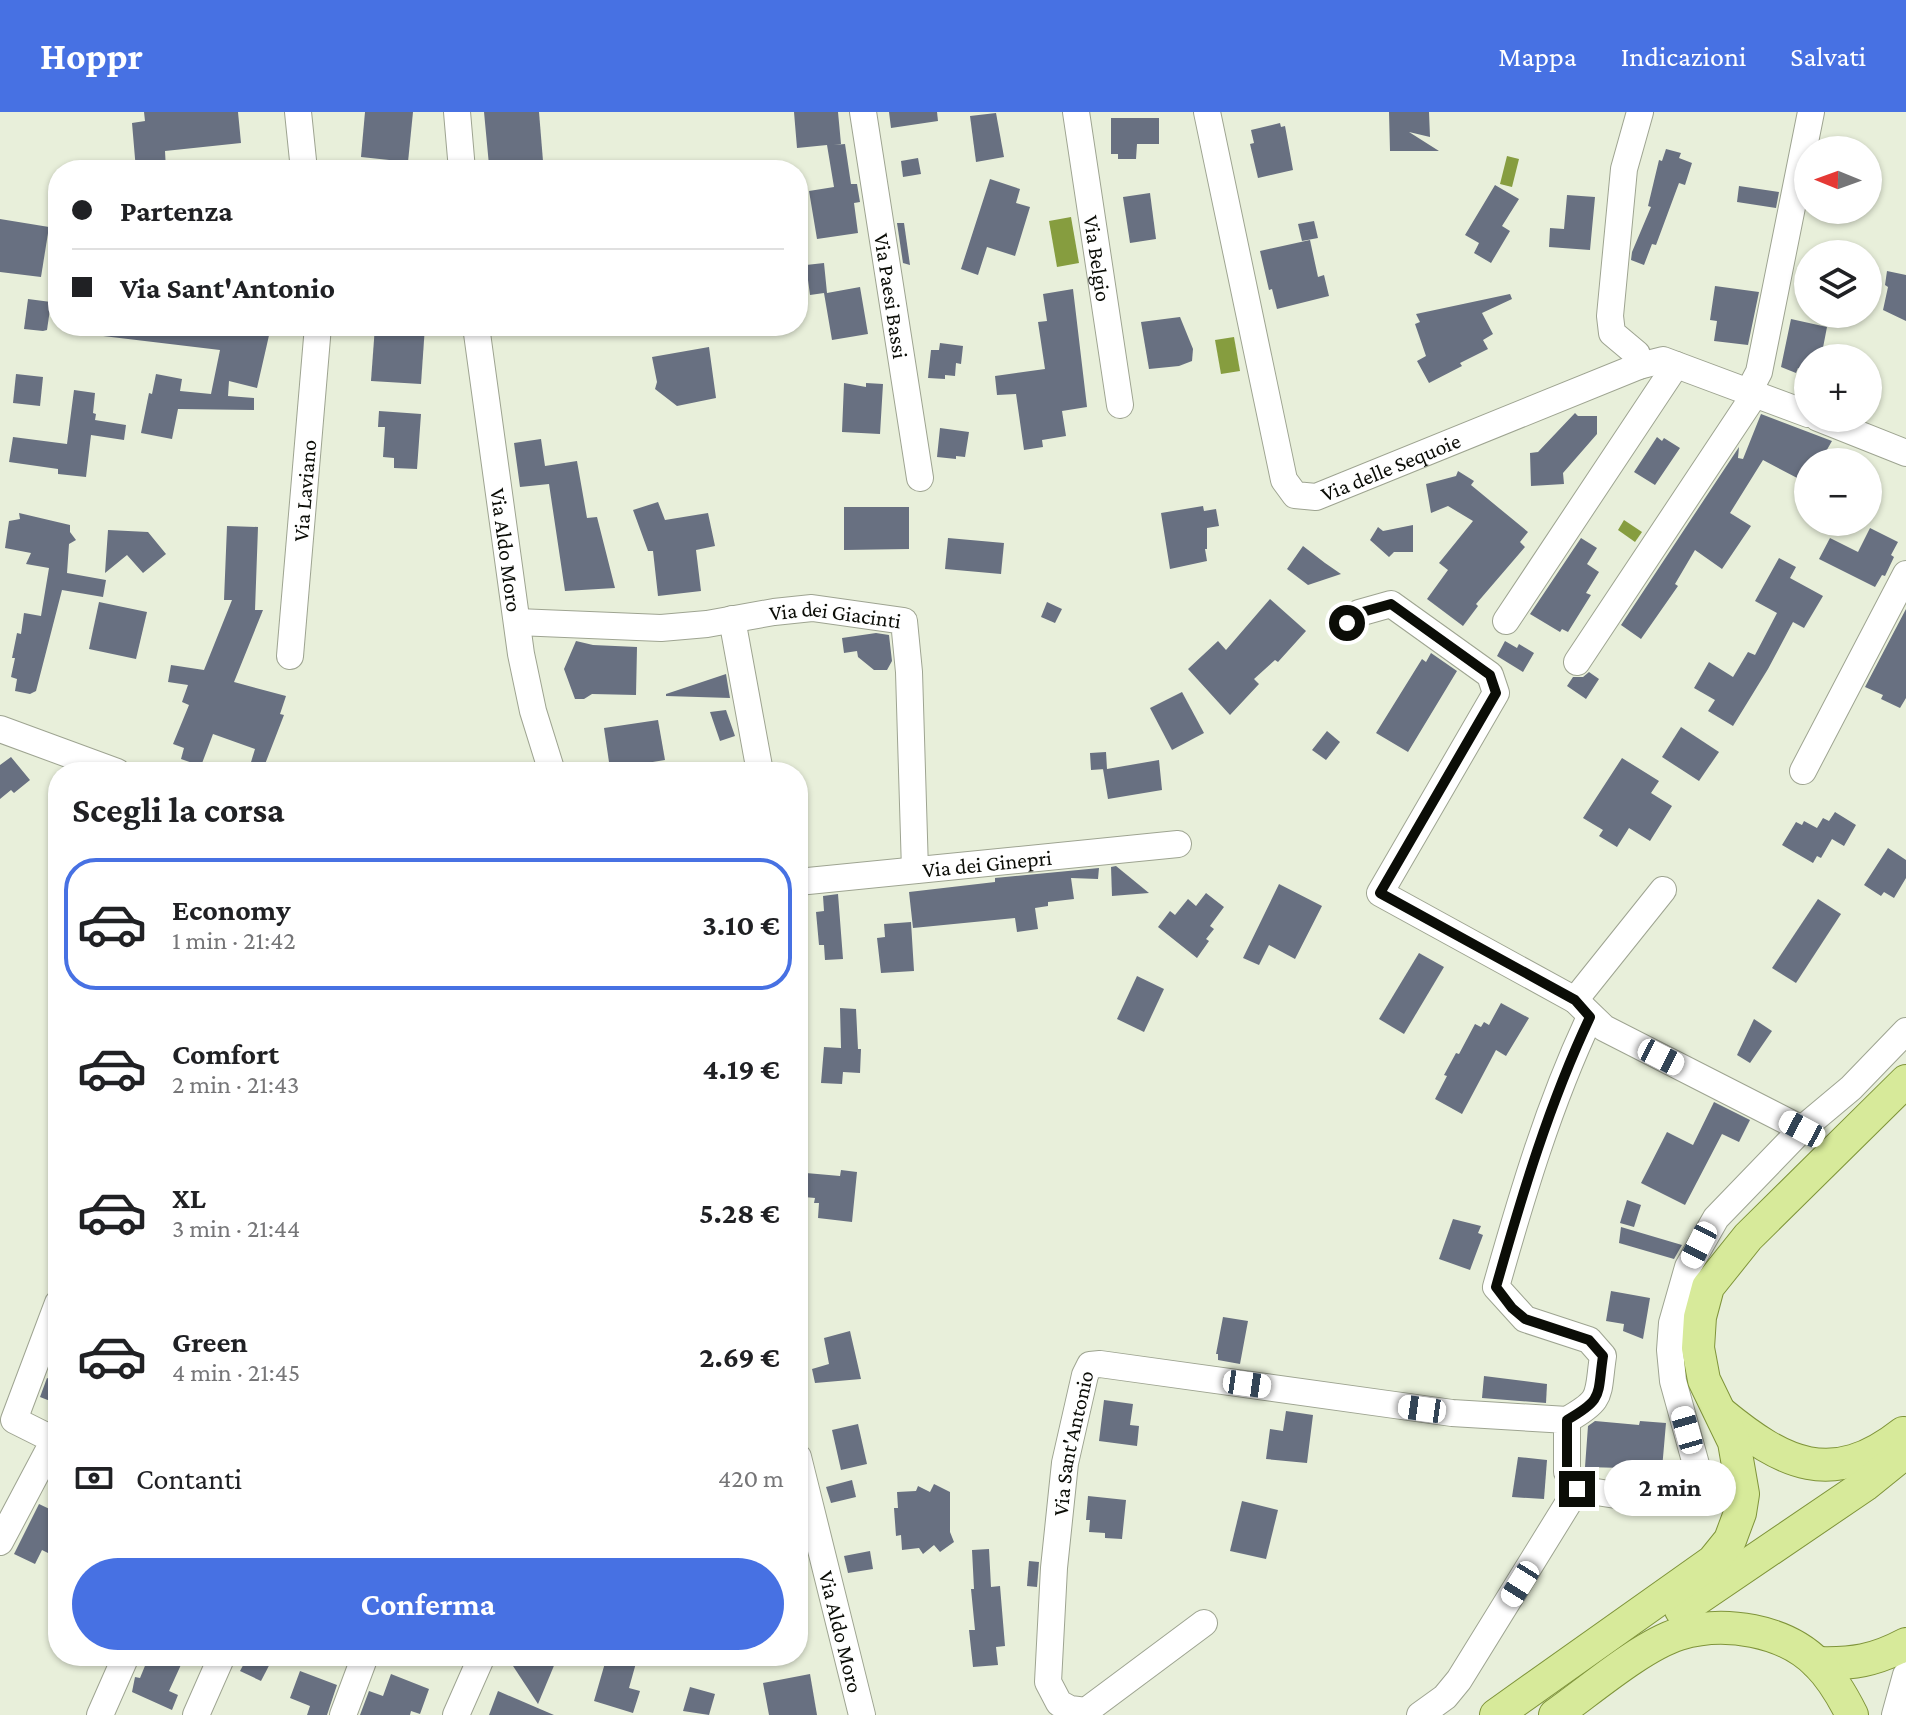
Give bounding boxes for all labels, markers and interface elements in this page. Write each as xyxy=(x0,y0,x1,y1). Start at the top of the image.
text: Hoppr xyxy=(40,35,143,77)
text: Mappa xyxy=(1498,41,1577,72)
text: Indicazioni xyxy=(1621,41,1746,72)
text: Salvati xyxy=(1790,41,1866,72)
north arrow xyxy=(1794,136,1882,224)
map controls xyxy=(1794,136,1882,536)
text: Partenza xyxy=(120,194,233,227)
street label: Via Belgio xyxy=(1079,213,1117,303)
street label: Via Paesi Bassi xyxy=(870,231,914,361)
button: layers xyxy=(1794,240,1882,328)
text: Via Sant'Antonio xyxy=(120,271,335,304)
button: + xyxy=(1794,344,1882,432)
street label: Via delle Sequoie xyxy=(1317,427,1464,506)
street label: Via Laviano xyxy=(287,439,321,543)
button: − xyxy=(1794,448,1882,536)
street label: Via Aldo Moro xyxy=(486,486,528,613)
street label: Via dei Giacinti xyxy=(768,595,903,633)
route start xyxy=(1329,605,1365,641)
text: Scegli la corsa xyxy=(72,790,285,830)
street label: Via dei Ginepri xyxy=(921,844,1053,882)
icon: car xyxy=(76,888,148,960)
text: Economy xyxy=(172,893,291,926)
text: 3.10 € xyxy=(702,908,780,941)
text: 1 min · 21:42 xyxy=(172,926,296,955)
icon: car xyxy=(76,1032,148,1104)
car xyxy=(1634,1035,1688,1079)
text: Comfort xyxy=(172,1037,279,1070)
text: 4.19 € xyxy=(702,1052,780,1085)
text: 2 min · 21:43 xyxy=(172,1070,299,1099)
car xyxy=(1775,1107,1829,1151)
icon: car xyxy=(76,1176,148,1248)
text: XL xyxy=(172,1181,206,1214)
text: 5.28 € xyxy=(699,1196,780,1229)
text: 3 min · 21:44 xyxy=(172,1214,300,1243)
car xyxy=(1677,1218,1721,1272)
icon: car xyxy=(76,1320,148,1392)
text: Green xyxy=(172,1325,248,1358)
text: 2.69 € xyxy=(699,1340,780,1373)
text: 4 min · 21:45 xyxy=(172,1358,300,1387)
street label: Via Sant'Antonio xyxy=(1047,1368,1098,1517)
car xyxy=(1222,1369,1272,1399)
car xyxy=(1397,1394,1447,1424)
car xyxy=(1669,1404,1705,1456)
icon: cash xyxy=(72,1456,116,1500)
callout: 2 min xyxy=(1605,1461,1737,1517)
text: Contanti xyxy=(136,1462,242,1495)
text: 420 m xyxy=(718,1464,784,1493)
route end xyxy=(1559,1471,1595,1507)
text: 2 min xyxy=(1639,1473,1701,1502)
car xyxy=(1497,1557,1543,1611)
button: Conferma xyxy=(72,1558,784,1650)
street label: Via Aldo Moro xyxy=(814,1568,868,1695)

